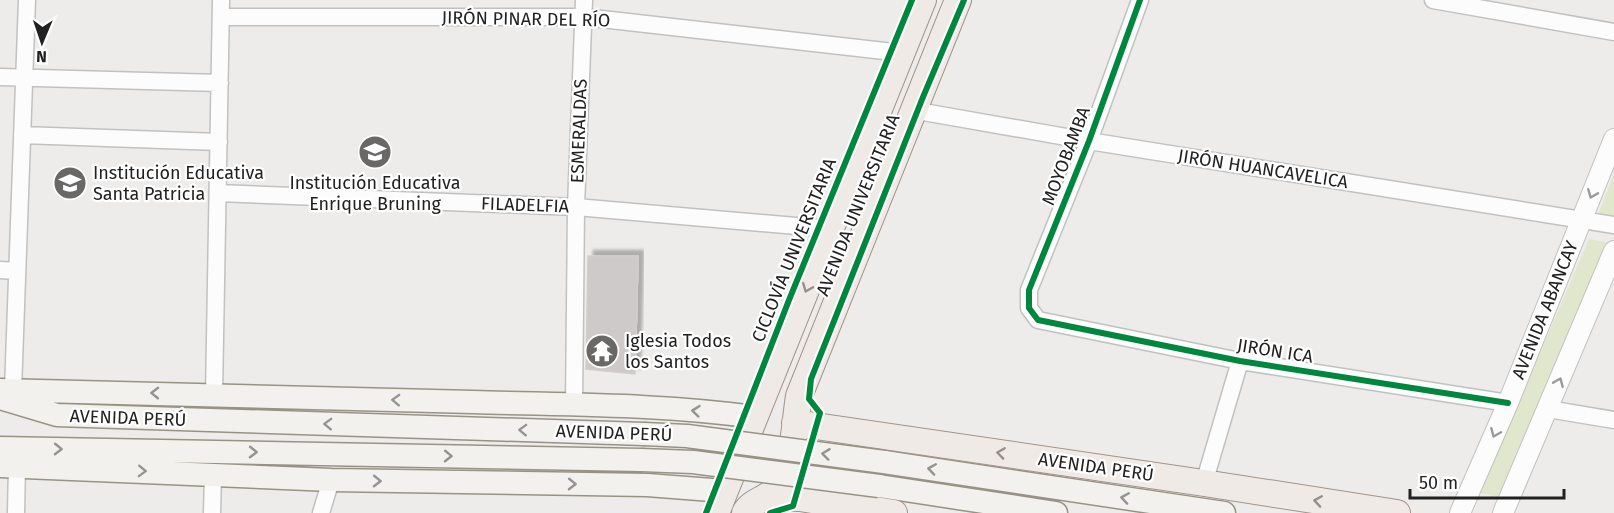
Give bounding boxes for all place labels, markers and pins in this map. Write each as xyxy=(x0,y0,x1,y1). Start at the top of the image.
school or university icon: Institución Educativa Enrique Bruning xyxy=(357,134,393,170)
place label: Institución Educativa Santa Patricia xyxy=(93,162,264,205)
school or university icon: Institución Educativa Santa Patricia xyxy=(52,165,88,201)
place label: Institución Educativa Enrique Bruning xyxy=(290,172,460,215)
place label: Iglesia Todos los Santos xyxy=(625,330,731,373)
temple icon: Iglesia Todos los Santos xyxy=(584,333,620,369)

